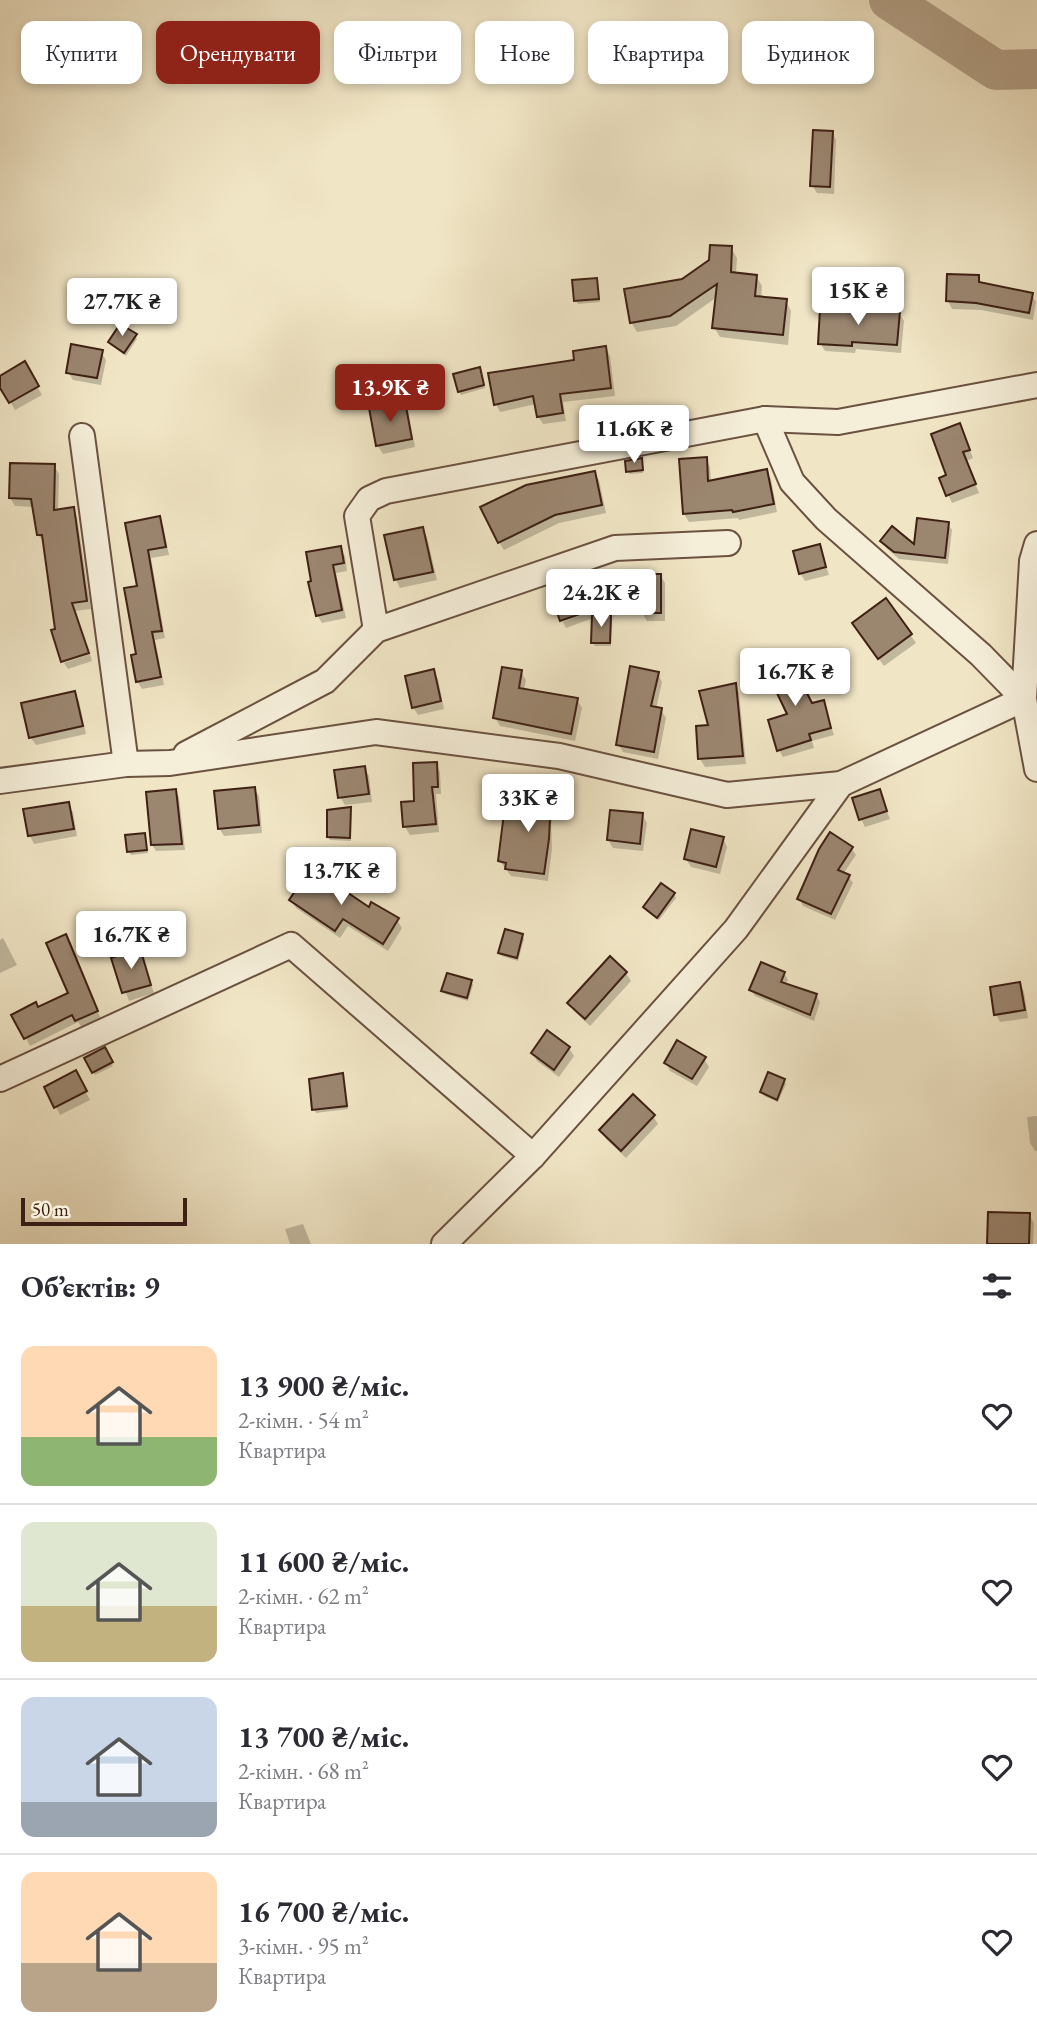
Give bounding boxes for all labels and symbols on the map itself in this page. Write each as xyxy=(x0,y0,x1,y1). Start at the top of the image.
pin: 15K ₴ xyxy=(809,268,907,327)
pin: 27.7K ₴ xyxy=(57,278,187,338)
pin: 13.9K ₴ xyxy=(325,364,455,424)
pin: 11.6K ₴ xyxy=(569,406,699,465)
pin: 24.2K ₴ xyxy=(536,570,666,629)
pin: 16.7K ₴ xyxy=(730,648,860,708)
pin: 33K ₴ xyxy=(479,774,577,834)
pin: 13.7K ₴ xyxy=(276,848,406,907)
pin: 16.7K ₴ xyxy=(66,912,196,971)
scale bar xyxy=(21,1195,187,1227)

